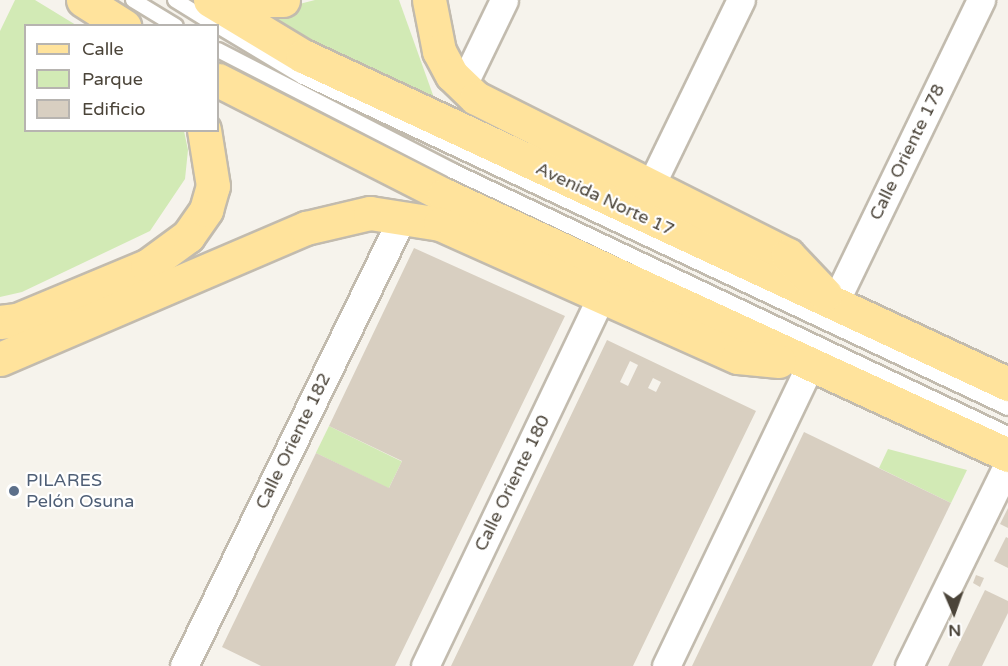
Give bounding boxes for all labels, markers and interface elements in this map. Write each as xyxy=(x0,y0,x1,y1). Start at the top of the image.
legend xyxy=(24,24,219,132)
text: Calle xyxy=(82,38,124,60)
text: Parque xyxy=(82,68,143,90)
street label: Calle Oriente 178 xyxy=(865,80,949,224)
text: Edificio xyxy=(82,98,146,120)
street label: Avenida Norte 17 xyxy=(532,157,678,241)
street label: Calle Oriente 182 xyxy=(251,369,335,513)
street label: Calle Oriente 180 xyxy=(470,411,554,555)
place label: PILARES Pelón Osuna xyxy=(26,470,134,512)
marker: PILARES Pelón Osuna xyxy=(7,484,21,498)
north arrow xyxy=(924,582,984,642)
text: N xyxy=(948,620,961,640)

